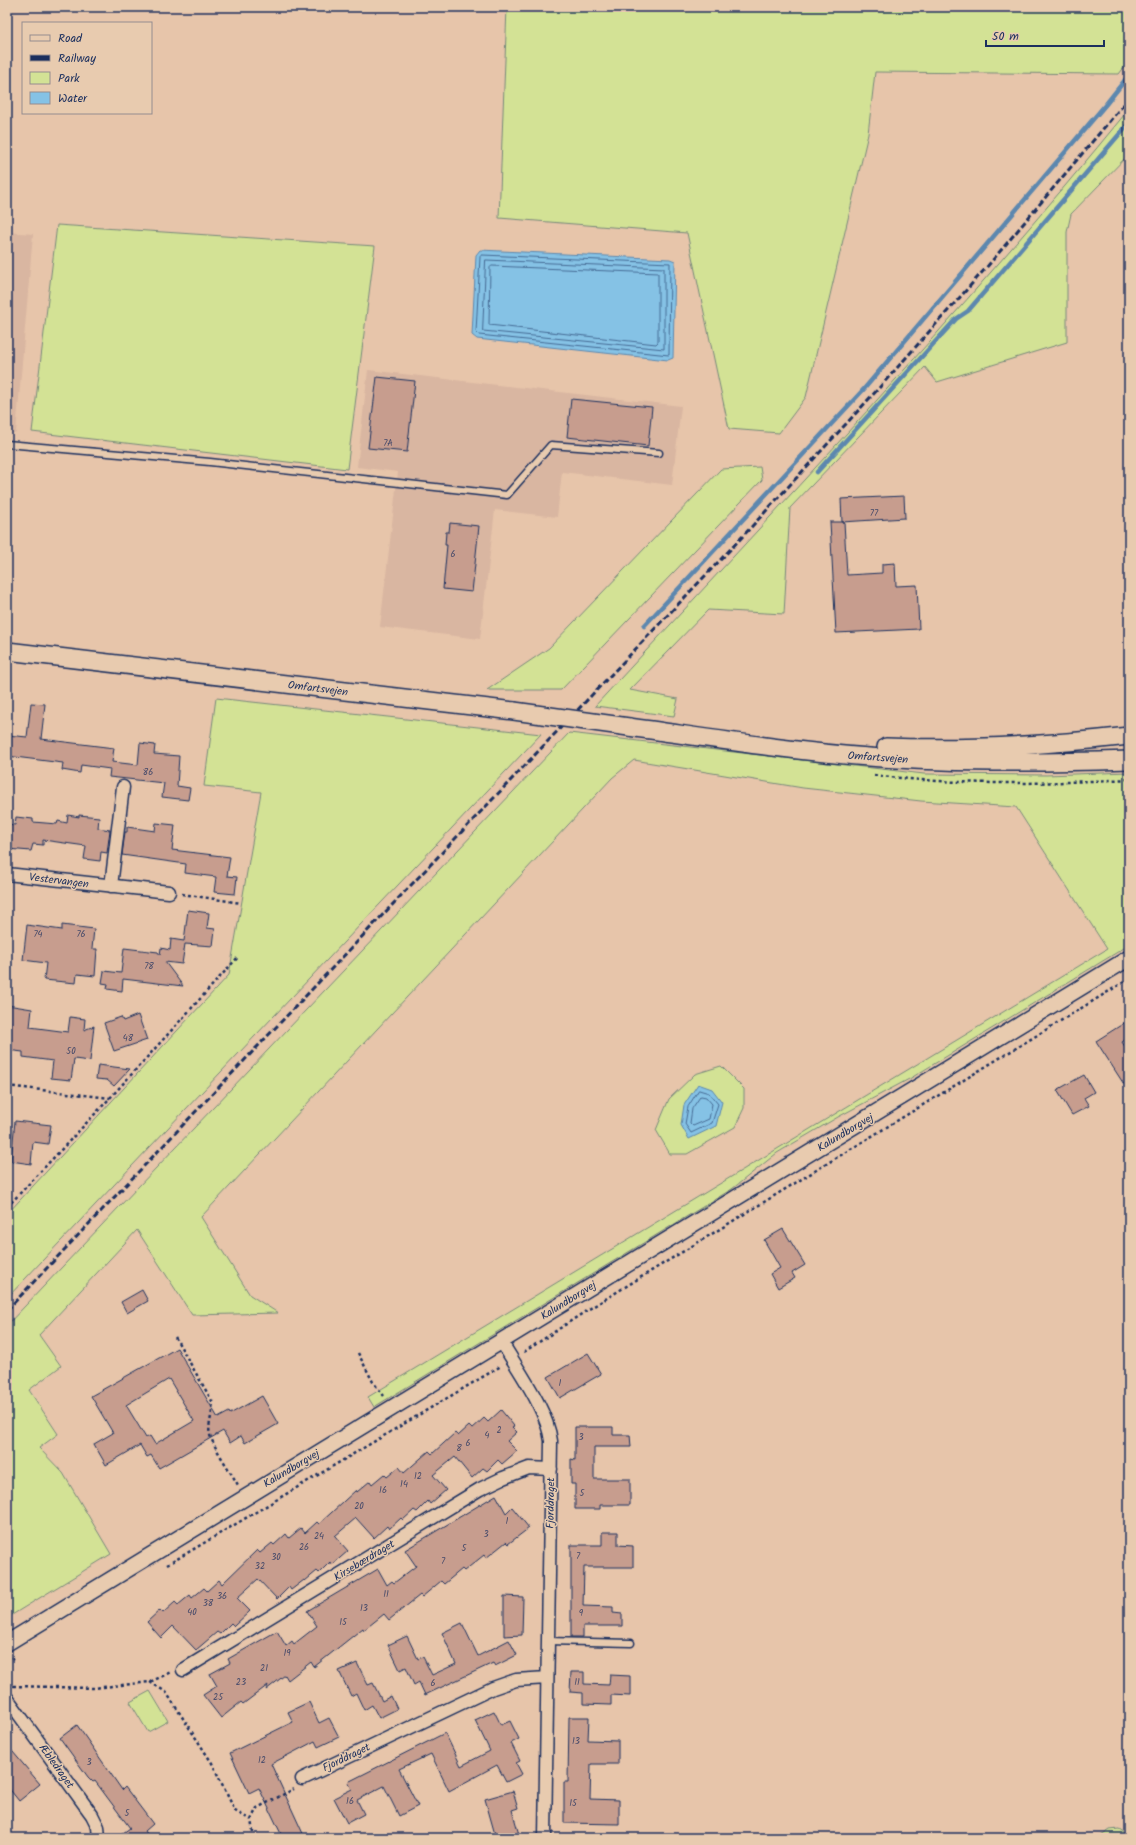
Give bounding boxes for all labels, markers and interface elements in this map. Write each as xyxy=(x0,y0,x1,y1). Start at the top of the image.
legend xyxy=(22,22,152,114)
scale bar xyxy=(986,22,1104,48)
text: 50 m xyxy=(992,27,1019,46)
text: Road xyxy=(58,29,83,48)
text: Railway xyxy=(58,49,96,68)
text: Park xyxy=(58,69,80,88)
text: Water xyxy=(58,89,88,108)
house number: 7A xyxy=(383,436,393,451)
house number: 77 xyxy=(870,506,879,521)
house number: 6 xyxy=(450,547,456,562)
street label: Omfartsvejen xyxy=(287,676,349,702)
street label: Omfartsvejen xyxy=(847,747,909,769)
house number: 86 xyxy=(143,765,153,780)
street label: Vestervangen xyxy=(28,868,90,894)
house number: 74 xyxy=(33,927,43,942)
house number: 76 xyxy=(76,927,86,942)
house number: 78 xyxy=(144,959,154,974)
house number: 48 xyxy=(123,1031,134,1046)
house number: 50 xyxy=(66,1044,76,1059)
street label: Kalundborgvej xyxy=(814,1108,878,1157)
street label: Kalundborgvej xyxy=(537,1276,601,1325)
house number: 1 xyxy=(559,1376,562,1391)
house number: 2 xyxy=(496,1423,502,1438)
house number: 4 xyxy=(485,1428,490,1443)
house number: 3 xyxy=(578,1430,584,1445)
house number: 6 xyxy=(465,1436,471,1451)
house number: 8 xyxy=(456,1441,462,1456)
street label: Kalundborgvej xyxy=(260,1444,324,1493)
house number: 12 xyxy=(414,1469,422,1484)
street label: Fjorddraget xyxy=(542,1476,560,1529)
house number: 14 xyxy=(400,1477,408,1492)
house number: 16 xyxy=(379,1483,387,1498)
house number: 5 xyxy=(580,1486,586,1501)
house number: 20 xyxy=(354,1499,364,1514)
house number: 1 xyxy=(506,1514,509,1529)
house number: 3 xyxy=(483,1527,489,1542)
house number: 24 xyxy=(314,1529,324,1544)
street label: Kirsebærdraget xyxy=(330,1535,399,1586)
house number: 26 xyxy=(299,1540,309,1555)
house number: 5 xyxy=(462,1541,468,1556)
house number: 7 xyxy=(576,1549,581,1564)
house number: 30 xyxy=(271,1550,281,1565)
house number: 7 xyxy=(441,1554,446,1569)
house number: 32 xyxy=(255,1559,265,1574)
house number: 11 xyxy=(383,1587,389,1602)
house number: 36 xyxy=(217,1589,227,1604)
house number: 38 xyxy=(203,1596,214,1611)
house number: 13 xyxy=(360,1601,368,1616)
house number: 40 xyxy=(187,1605,197,1620)
house number: 9 xyxy=(579,1606,584,1621)
house number: 15 xyxy=(339,1615,348,1630)
house number: 19 xyxy=(283,1646,291,1661)
house number: 21 xyxy=(260,1661,268,1676)
house number: 23 xyxy=(236,1675,246,1690)
house number: 11 xyxy=(574,1675,580,1690)
house number: 6 xyxy=(430,1676,436,1691)
house number: 25 xyxy=(213,1690,224,1705)
house number: 13 xyxy=(572,1734,580,1749)
street label: Fjorddraget xyxy=(319,1738,374,1777)
street label: Æbledraget xyxy=(34,1741,79,1793)
house number: 12 xyxy=(258,1753,266,1768)
house number: 3 xyxy=(86,1755,92,1770)
house number: 16 xyxy=(346,1794,354,1809)
house number: 15 xyxy=(569,1796,578,1811)
house number: 5 xyxy=(125,1806,131,1821)

